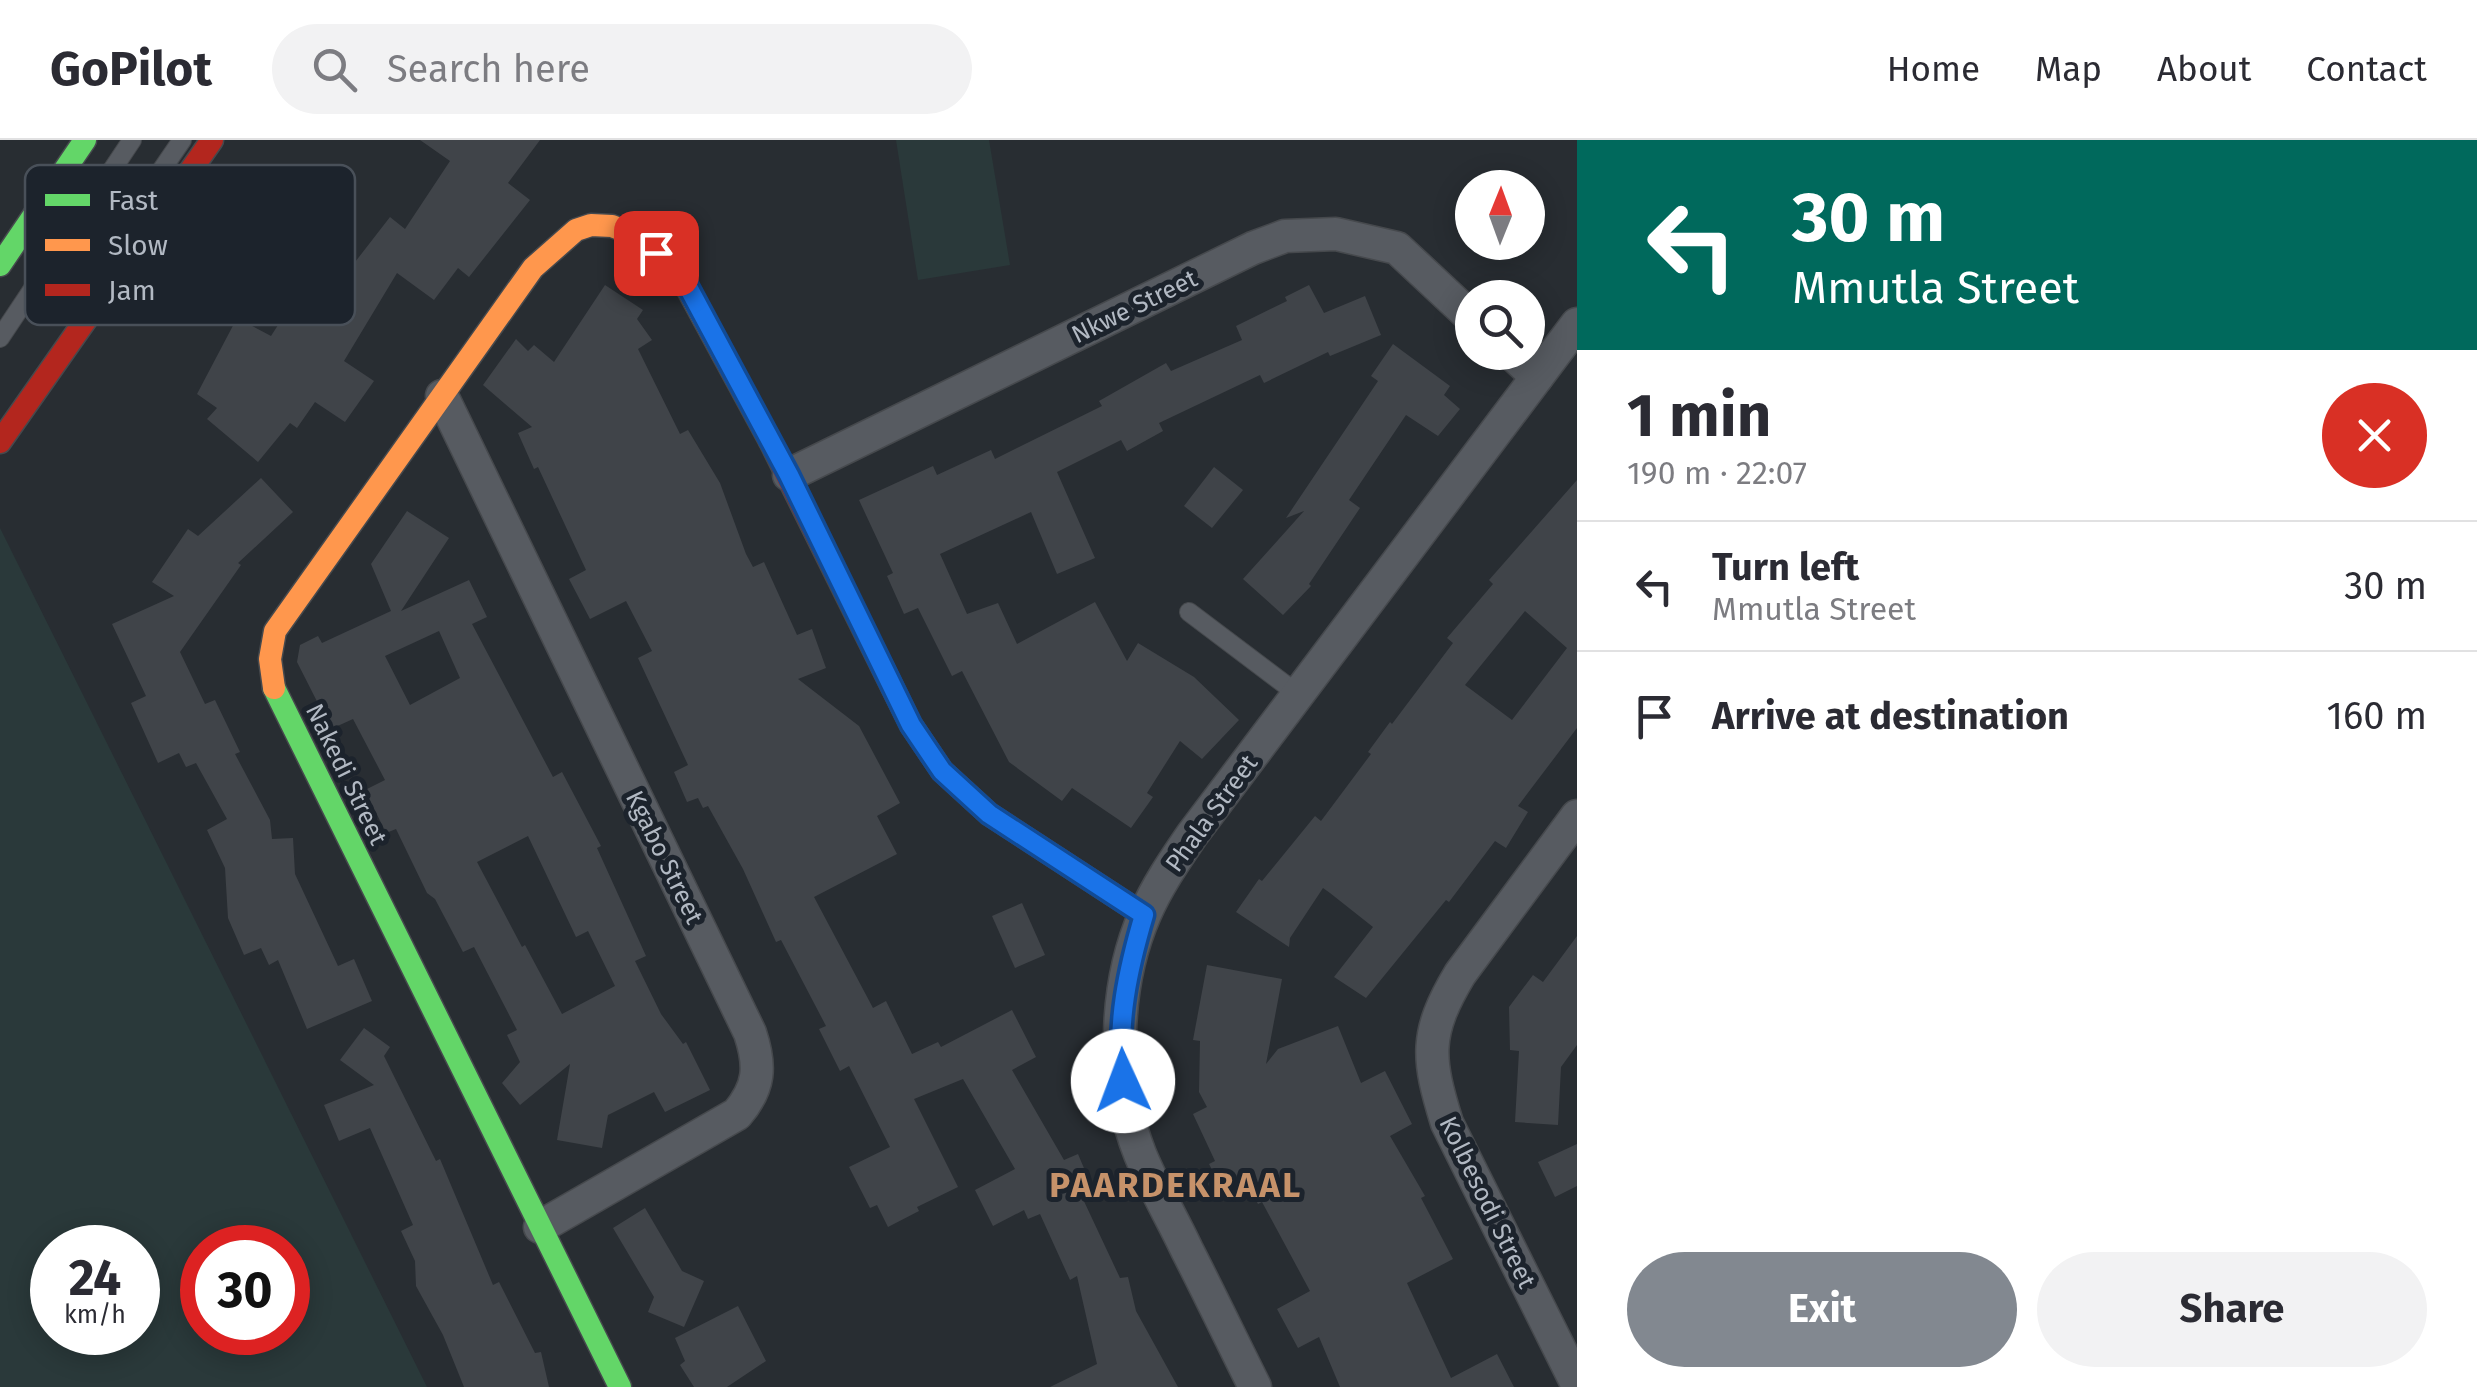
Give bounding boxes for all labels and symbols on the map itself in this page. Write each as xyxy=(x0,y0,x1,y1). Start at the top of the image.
legend xyxy=(25,165,355,325)
north arrow xyxy=(1455,170,1545,260)
text: Fast xyxy=(108,184,159,217)
pin xyxy=(614,211,699,296)
text: Slow xyxy=(108,229,168,262)
street label: Nkwe Street xyxy=(1067,263,1203,350)
text: Jam xyxy=(108,274,156,307)
street label: Nakedi Street xyxy=(299,699,394,851)
street label: Phala Street xyxy=(1159,748,1265,878)
street label: Kgabo Street xyxy=(619,786,710,930)
position arrow xyxy=(1071,1029,1175,1133)
street label: Kolbesodi Street xyxy=(1433,1112,1542,1294)
district label: PAARDEKRAAL xyxy=(1049,1164,1303,1206)
speed limit sign: 30 xyxy=(180,1225,310,1355)

